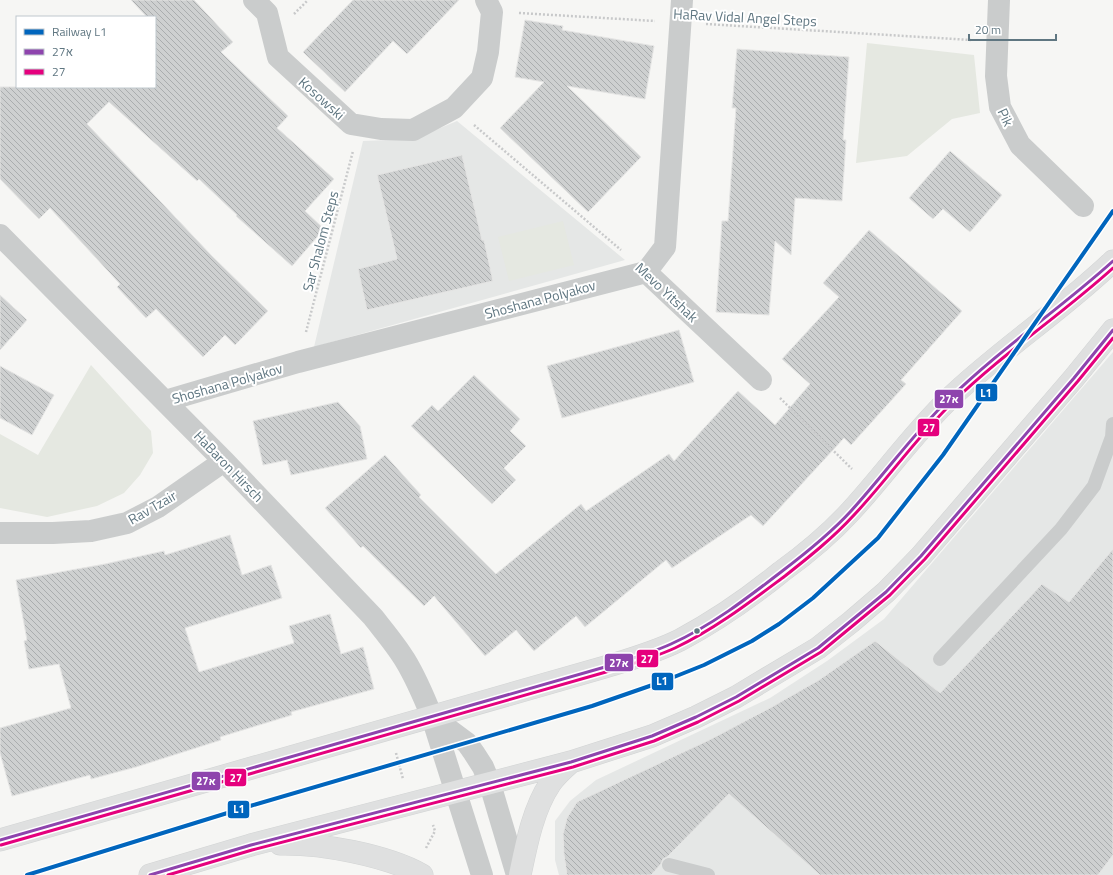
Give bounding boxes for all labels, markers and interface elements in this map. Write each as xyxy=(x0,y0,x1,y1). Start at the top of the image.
street label: HaRav Vidal Angel Steps xyxy=(673,3,817,31)
legend xyxy=(16,16,156,88)
scale bar xyxy=(969,16,1056,42)
text: 20 m xyxy=(975,20,1001,39)
text: Railway L1 xyxy=(52,22,107,41)
text: 27א xyxy=(52,42,73,61)
text: 27 xyxy=(52,62,65,81)
street label: Kosowski xyxy=(294,72,350,124)
street label: Pik xyxy=(993,104,1019,130)
street label: Sar Shalom Steps xyxy=(296,188,344,294)
street label: Mevo Yitshak xyxy=(631,257,703,327)
street label: Shoshana Polyakov xyxy=(482,274,598,324)
street label: Shoshana Polyakov xyxy=(169,357,285,409)
line badge: L1 xyxy=(975,383,998,402)
text: L1 xyxy=(980,385,992,401)
line badge: 27א xyxy=(934,389,964,409)
text: 27א xyxy=(939,391,959,407)
line badge: 27 xyxy=(917,418,940,437)
text: 27 xyxy=(923,420,935,436)
street label: HaBaron Hirsch xyxy=(189,426,269,506)
street label: Rav Tzair xyxy=(124,485,180,529)
unlabelled marker xyxy=(692,626,702,636)
line badge: 27 xyxy=(636,649,659,668)
text: 27 xyxy=(641,651,653,667)
line badge: 27א xyxy=(604,653,634,672)
text: 27א xyxy=(609,655,629,671)
line badge: L1 xyxy=(651,672,674,691)
text: L1 xyxy=(656,673,668,689)
line badge: 27 xyxy=(224,768,247,787)
text: 27 xyxy=(230,770,242,786)
line badge: 27א xyxy=(191,771,221,791)
text: 27א xyxy=(196,773,216,789)
line badge: L1 xyxy=(227,800,250,819)
text: L1 xyxy=(233,801,245,817)

